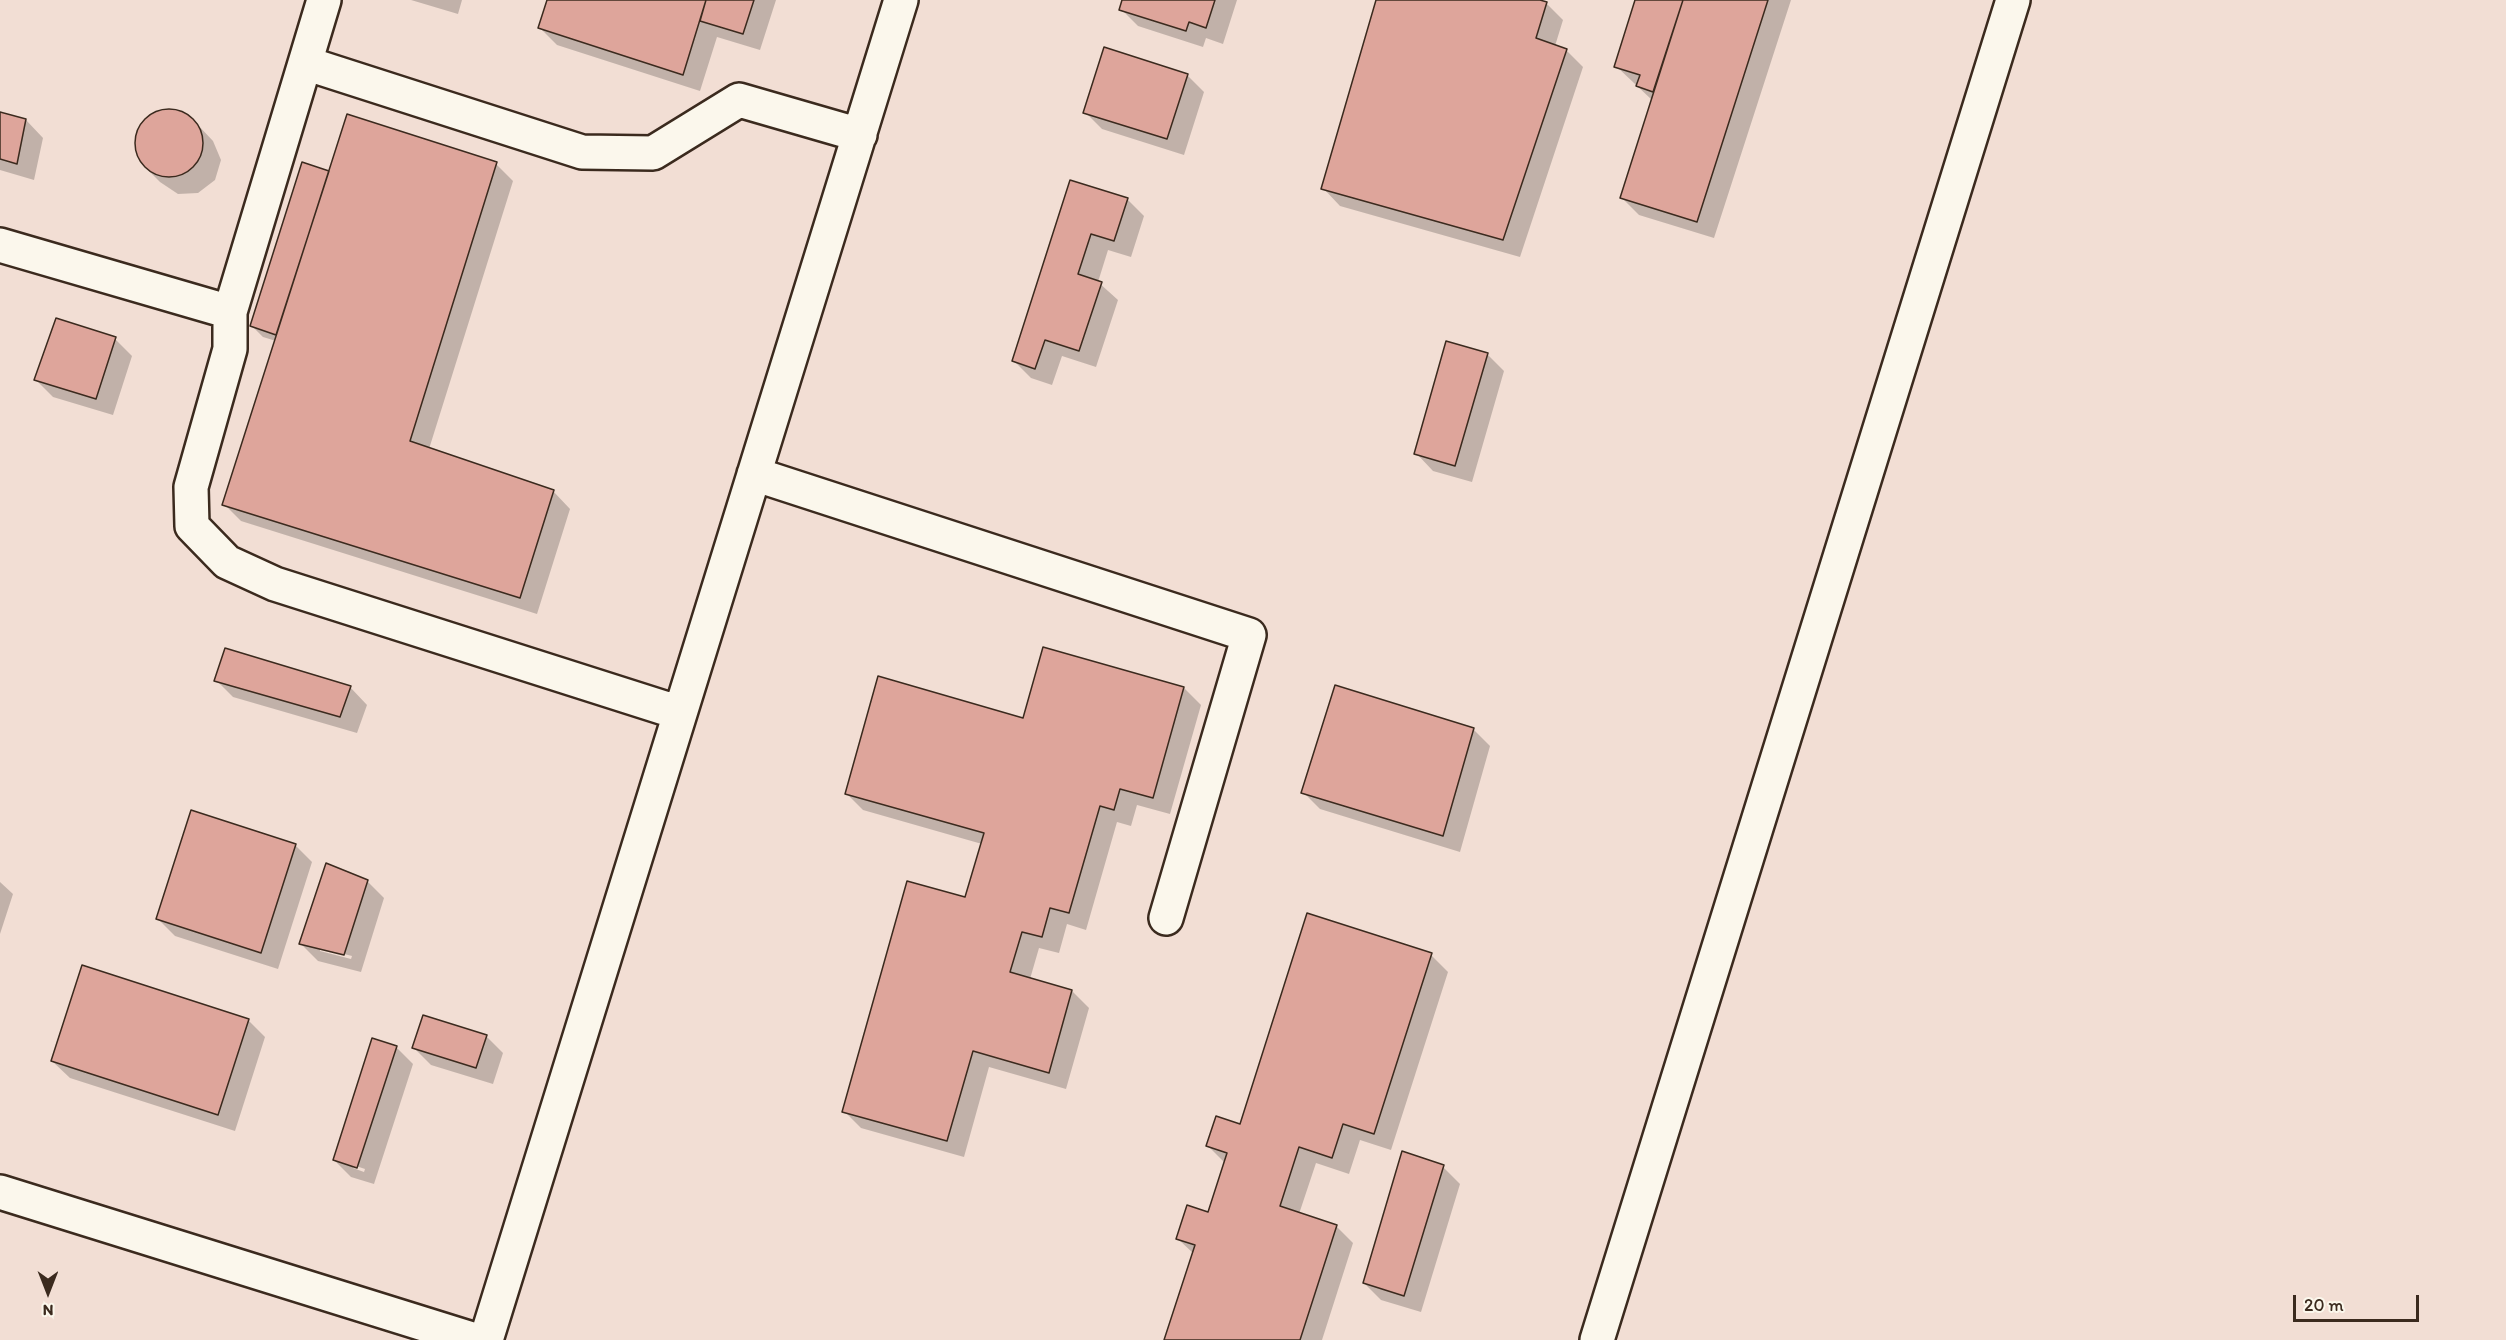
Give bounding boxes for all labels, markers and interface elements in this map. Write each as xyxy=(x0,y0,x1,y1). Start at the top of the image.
north arrow xyxy=(18,1262,78,1322)
scale bar xyxy=(2296,1283,2422,1321)
text: 20 m xyxy=(2304,1294,2344,1316)
text: N xyxy=(43,1301,53,1320)

